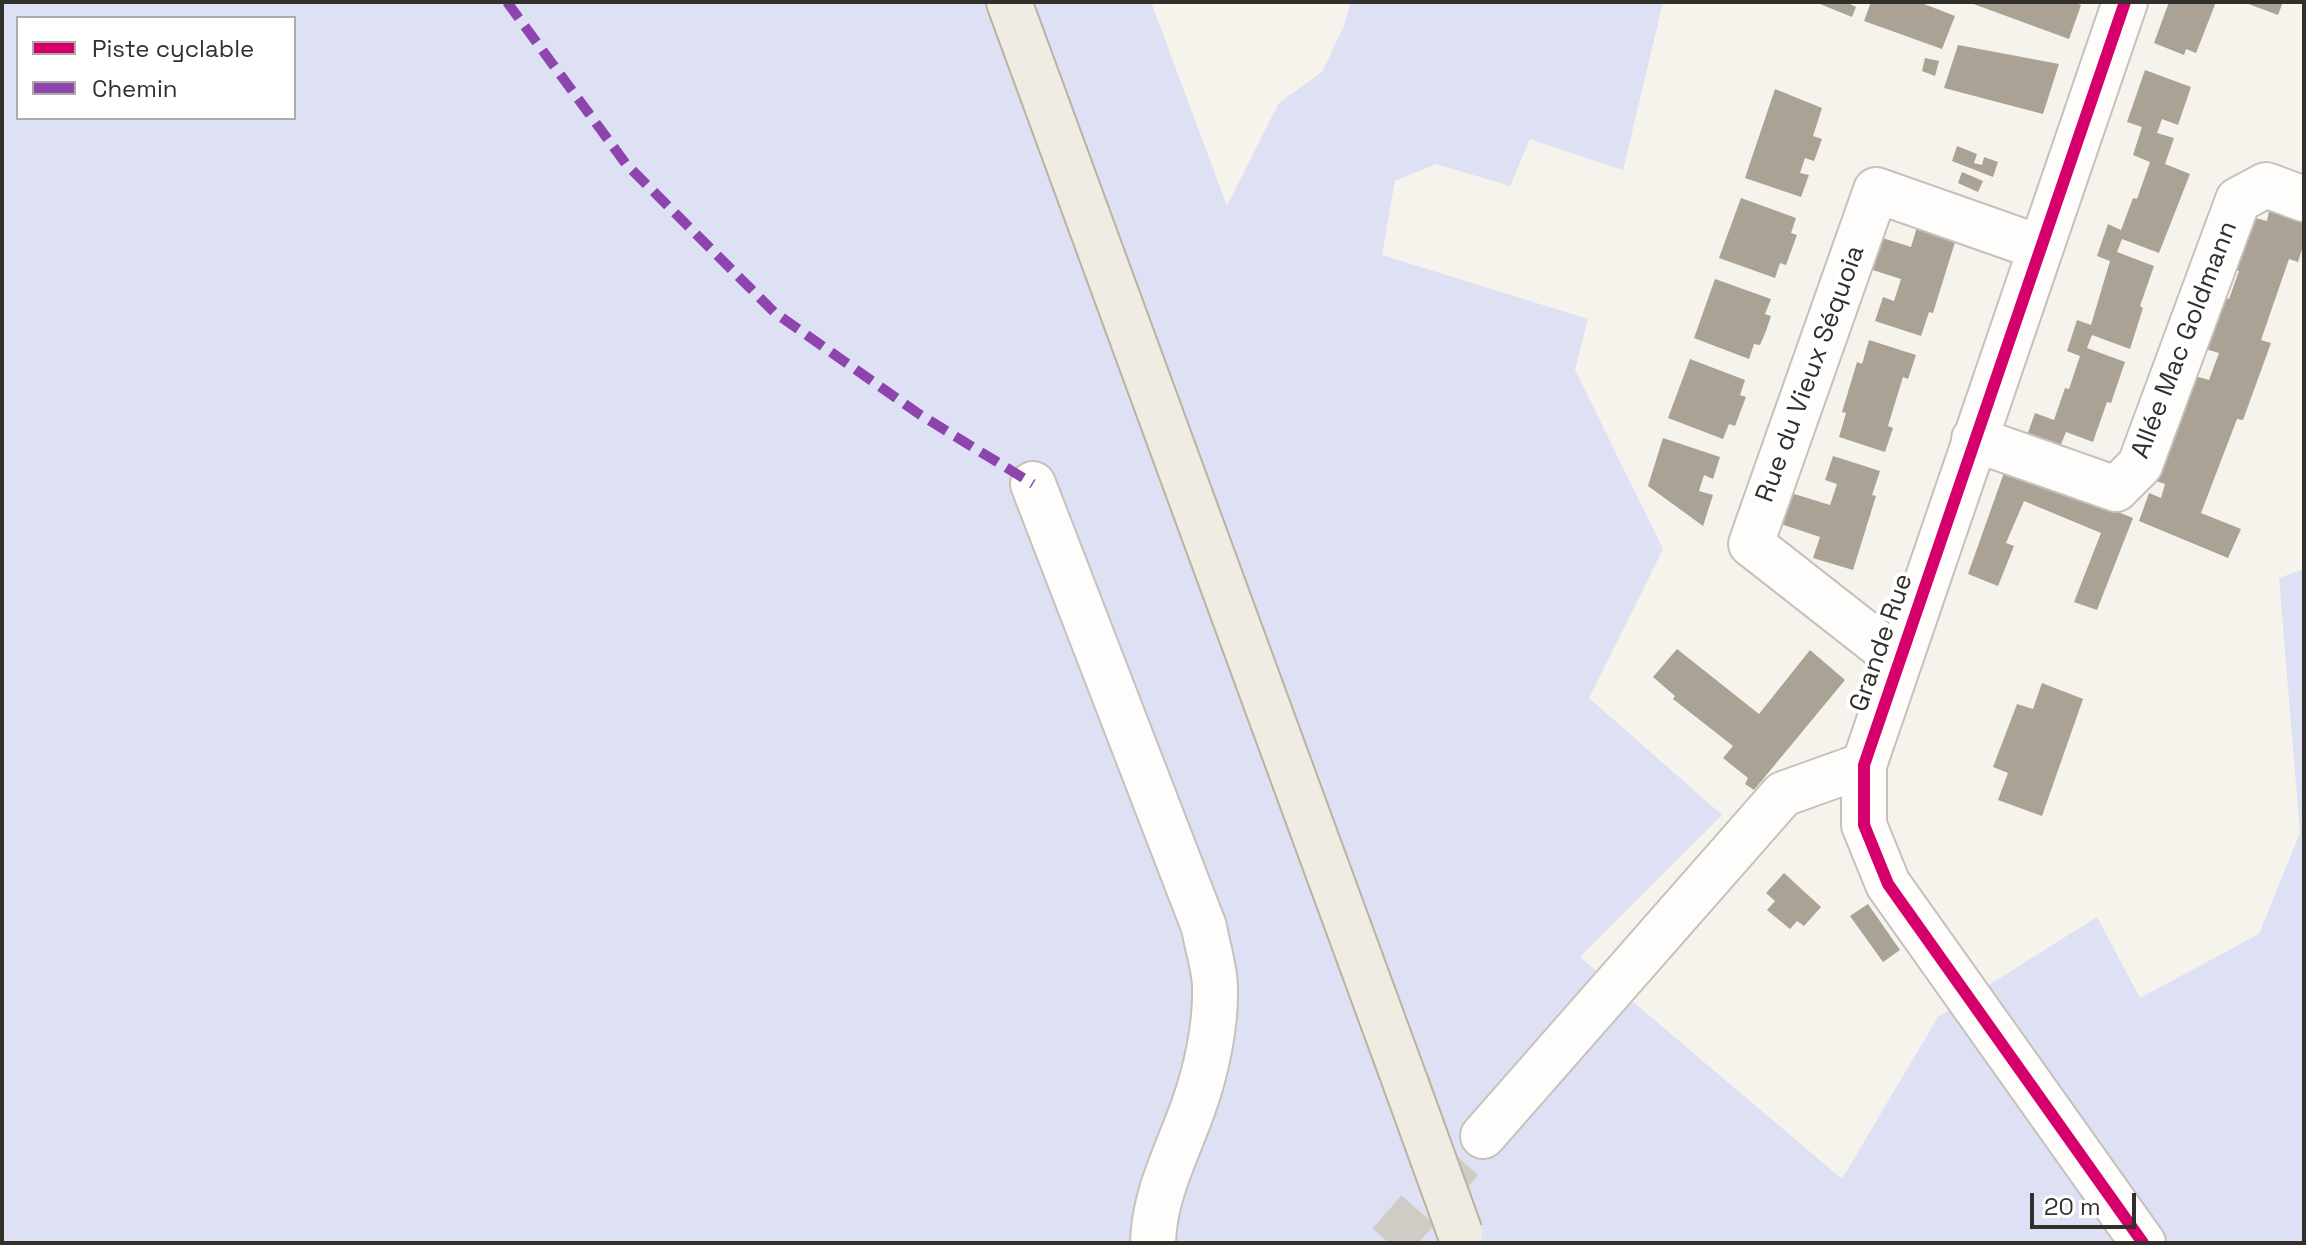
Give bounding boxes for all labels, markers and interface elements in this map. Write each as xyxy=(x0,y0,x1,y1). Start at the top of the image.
legend xyxy=(16,16,296,120)
text: Piste cyclable xyxy=(92,33,254,64)
text: Chemin xyxy=(92,73,178,104)
street label: Allée Mac Goldmann xyxy=(2125,217,2245,463)
street label: Rue du Vieux Séquoia xyxy=(1750,241,1872,507)
street label: Grande Rue xyxy=(1844,570,1920,716)
scale bar xyxy=(2034,1177,2140,1227)
text: 20 m xyxy=(2044,1191,2101,1222)

